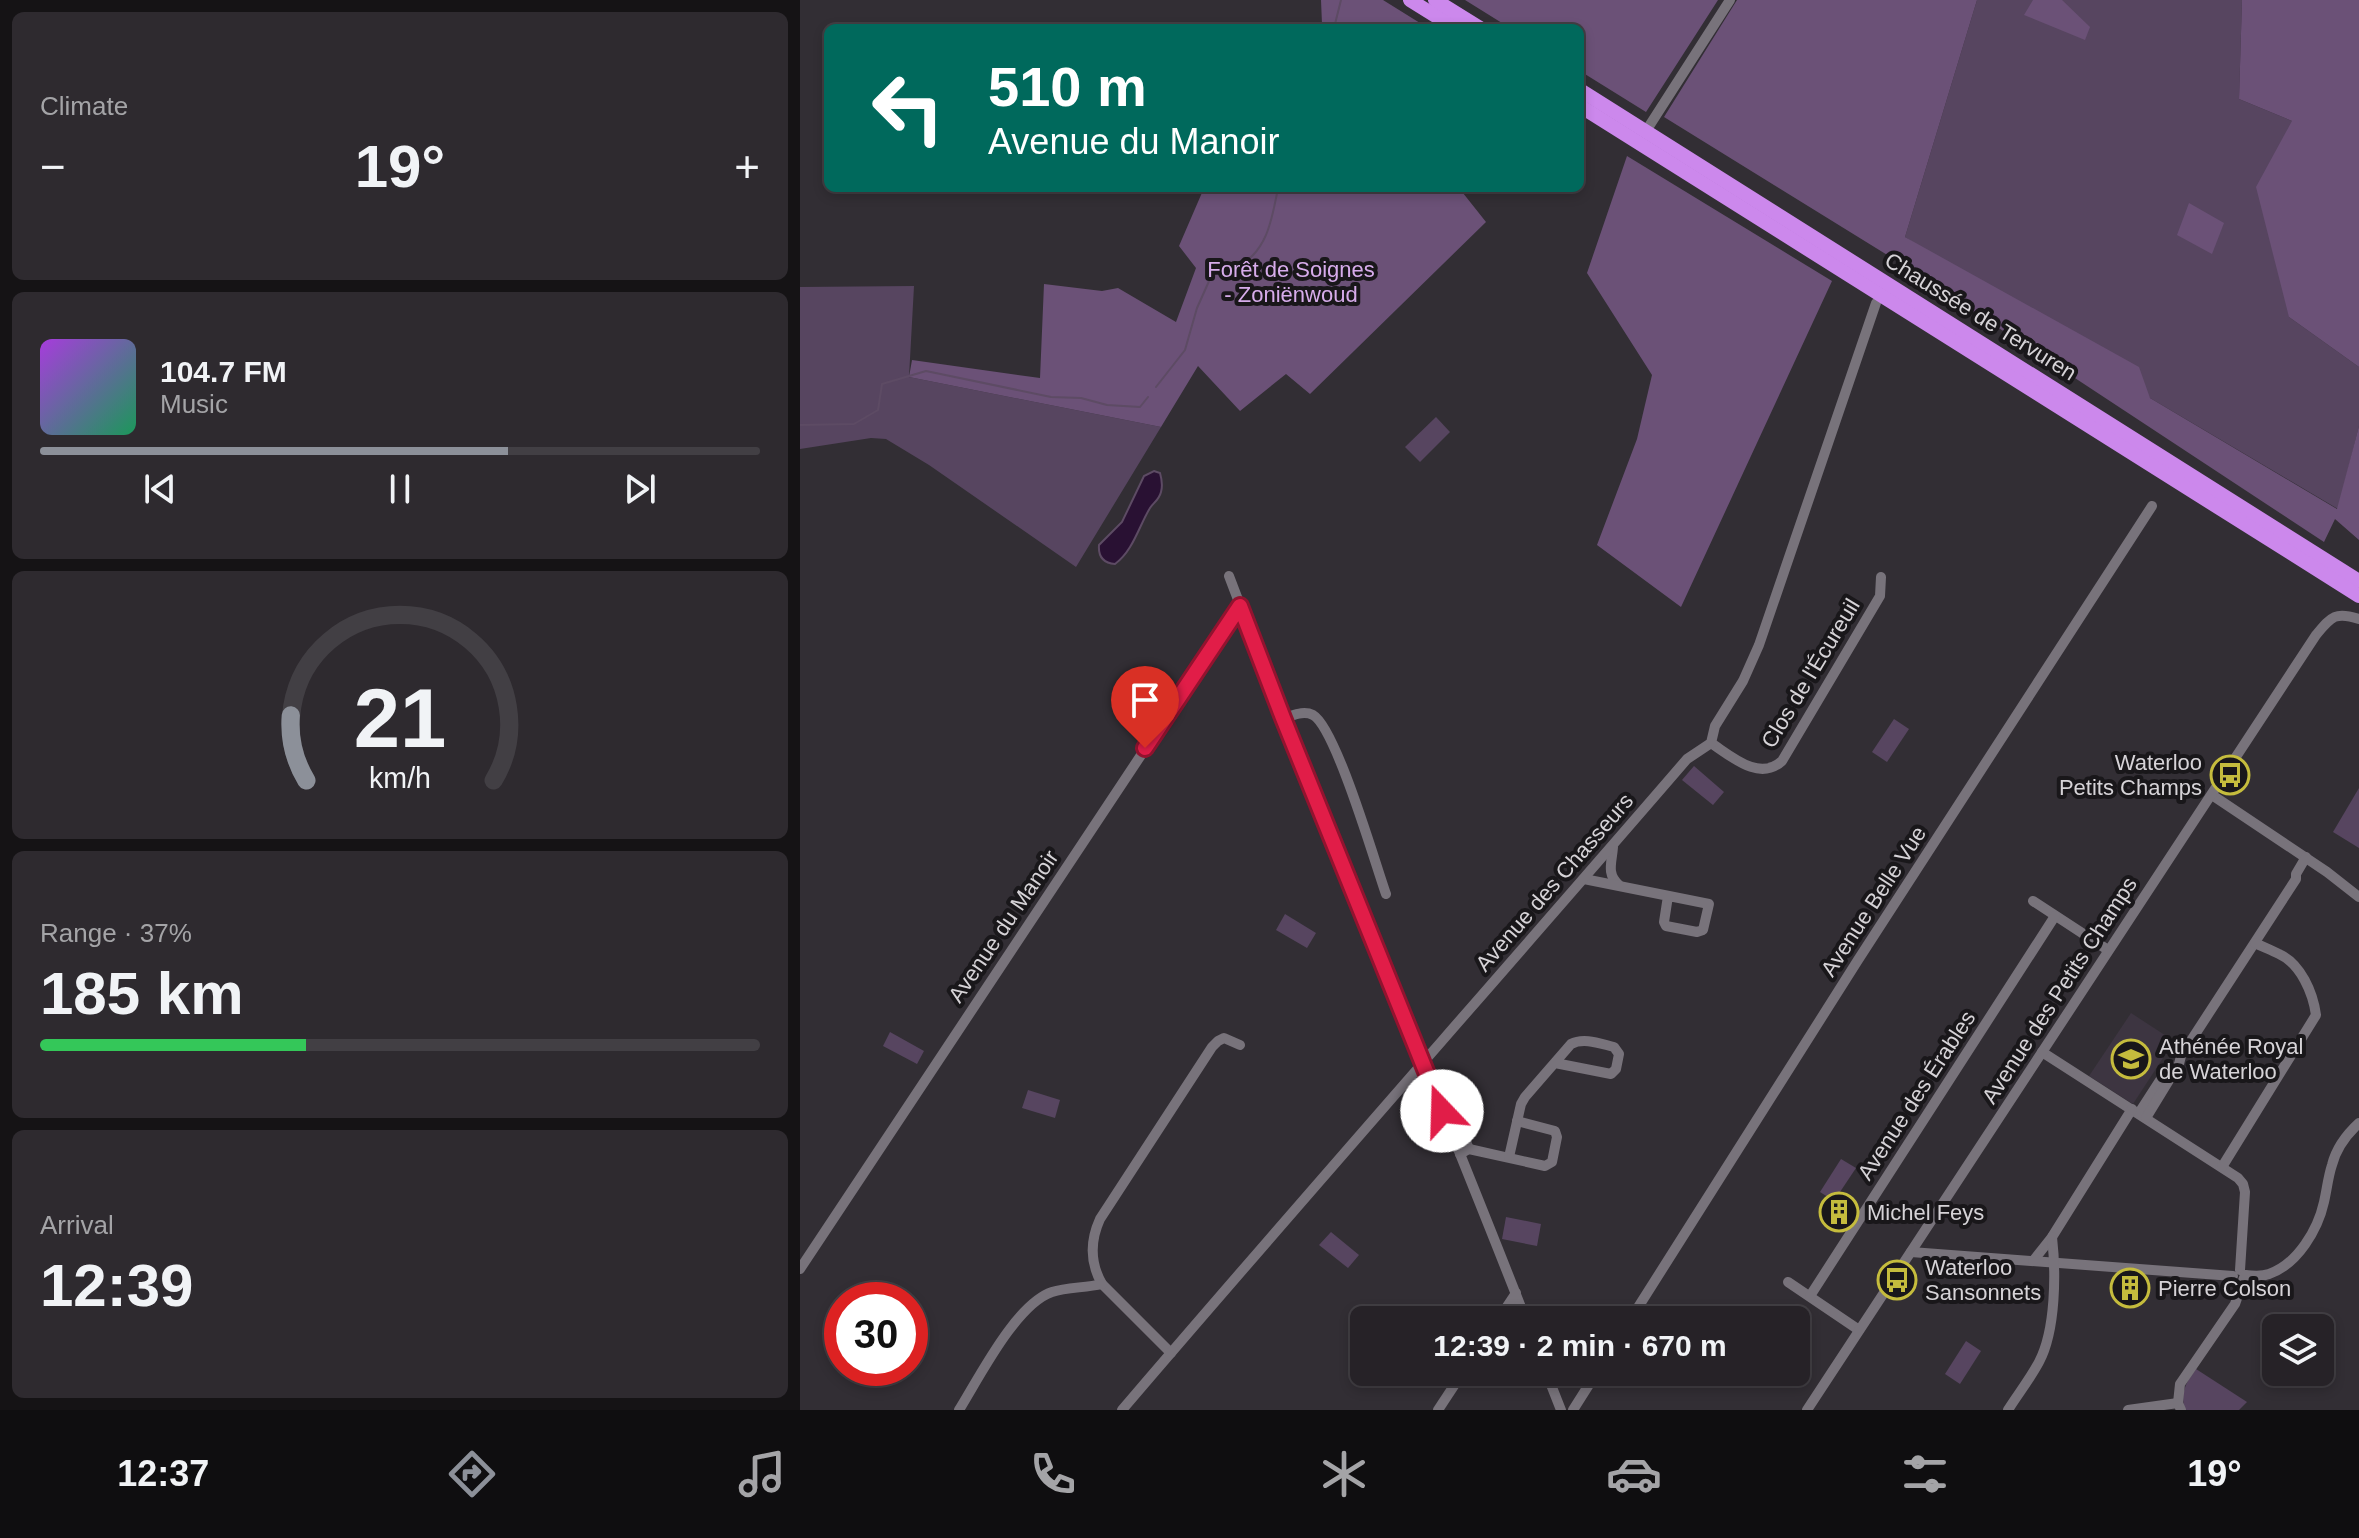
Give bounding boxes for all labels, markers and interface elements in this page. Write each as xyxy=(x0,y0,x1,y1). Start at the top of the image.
text: 510 m xyxy=(988,55,1147,118)
icon: left xyxy=(856,56,960,160)
text: Climate xyxy=(40,91,128,121)
text: Avenue du Manoir xyxy=(988,121,1280,162)
text: 19° xyxy=(355,133,445,200)
text: − xyxy=(40,142,66,191)
text: + xyxy=(734,142,760,191)
street label: Chaussée de Tervuren xyxy=(1880,247,2081,386)
park label: Forêt de Soignes - Zoniënwoud xyxy=(1207,257,1375,307)
text: 104.7 FM xyxy=(160,355,287,388)
text: Music xyxy=(160,389,228,419)
icon: previous xyxy=(138,467,182,511)
icon: pause xyxy=(378,467,422,511)
icon: next xyxy=(618,467,662,511)
street label: Clos de l'Écureuil xyxy=(1756,594,1865,752)
pin xyxy=(1111,666,1179,748)
text: 21 xyxy=(354,672,446,765)
icon: arrive xyxy=(1123,678,1167,722)
place label: Waterloo Petits Champs xyxy=(2059,750,2202,800)
bus stop icon: Waterloo Petits Champs xyxy=(2209,754,2251,796)
text: km/h xyxy=(369,762,431,794)
street label: Avenue des Chasseurs xyxy=(1470,788,1638,976)
street label: Avenue Belle Vue xyxy=(1816,822,1931,981)
street label: Avenue du Manoir xyxy=(943,845,1064,1007)
street label: Avenue des Petits Champs xyxy=(1977,872,2142,1108)
text: Range · 37% xyxy=(40,918,192,948)
text: 185 km xyxy=(40,960,244,1027)
street label: Avenue des Érables xyxy=(1852,1006,1980,1184)
place label: Athénée Royal de Waterloo xyxy=(2159,1034,2303,1084)
school or university icon: Athénée Royal de Waterloo xyxy=(2110,1038,2152,1080)
position arrow xyxy=(1400,1069,1484,1153)
building icon: Michel Feys xyxy=(1818,1191,1860,1233)
place label: Michel Feys xyxy=(1867,1200,1984,1225)
text: Arrival xyxy=(40,1210,114,1240)
text: 12:39 xyxy=(40,1252,193,1319)
place label: Waterloo Sansonnets xyxy=(1925,1255,2041,1305)
bus stop icon: Waterloo Sansonnets xyxy=(1876,1259,1918,1301)
building icon: Pierre Colson xyxy=(2109,1267,2151,1309)
place label: Pierre Colson xyxy=(2158,1276,2291,1301)
speed limit sign: 30 xyxy=(824,1282,928,1386)
map controls xyxy=(2262,1314,2334,1386)
button: layers xyxy=(2262,1314,2334,1386)
text: 12:39 · 2 min · 670 m xyxy=(1433,1329,1727,1362)
icon: directions xyxy=(444,1446,500,1502)
icon: music xyxy=(734,1446,790,1502)
icon: phone xyxy=(1025,1446,1081,1502)
icon: climate xyxy=(1316,1446,1372,1502)
icon: car xyxy=(1606,1446,1662,1502)
icon: filters xyxy=(1897,1446,1953,1502)
text: 12:37 xyxy=(117,1453,209,1494)
text: 19° xyxy=(2187,1453,2242,1494)

